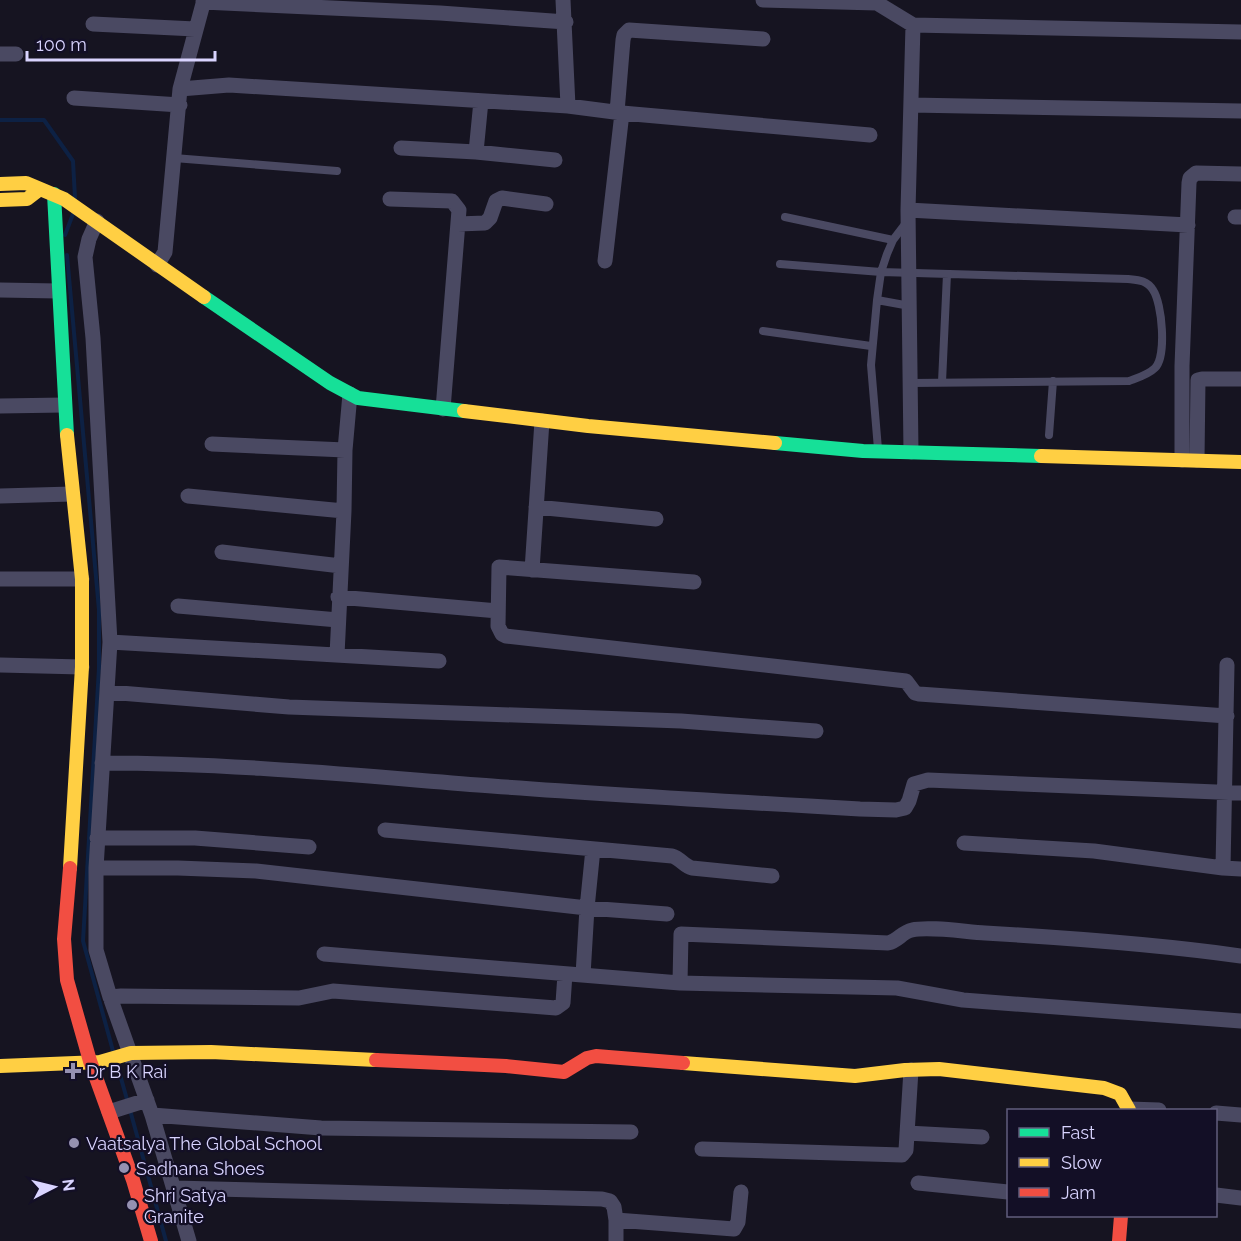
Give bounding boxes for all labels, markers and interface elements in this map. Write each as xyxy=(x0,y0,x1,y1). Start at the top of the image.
scale bar xyxy=(27,24,214,62)
text: 100 m xyxy=(36,34,87,55)
place label: Dr B K Rai xyxy=(86,1061,167,1082)
marker: Dr B K Rai xyxy=(64,1062,82,1080)
legend xyxy=(1007,1109,1217,1217)
text: Fast xyxy=(1061,1122,1095,1143)
place label: Vaatsalya The Global School xyxy=(86,1133,322,1154)
marker: Vaatsalya The Global School xyxy=(67,1136,81,1150)
text: Slow xyxy=(1061,1152,1102,1173)
north arrow xyxy=(24,1157,84,1217)
place label: Sadhana Shoes xyxy=(136,1158,265,1179)
marker: Sadhana Shoes xyxy=(117,1161,131,1175)
text: N xyxy=(58,1178,79,1192)
text: Jam xyxy=(1061,1182,1096,1203)
place label: Shri Satya Granite xyxy=(144,1185,226,1227)
marker: Shri Satya Granite xyxy=(125,1198,139,1212)

